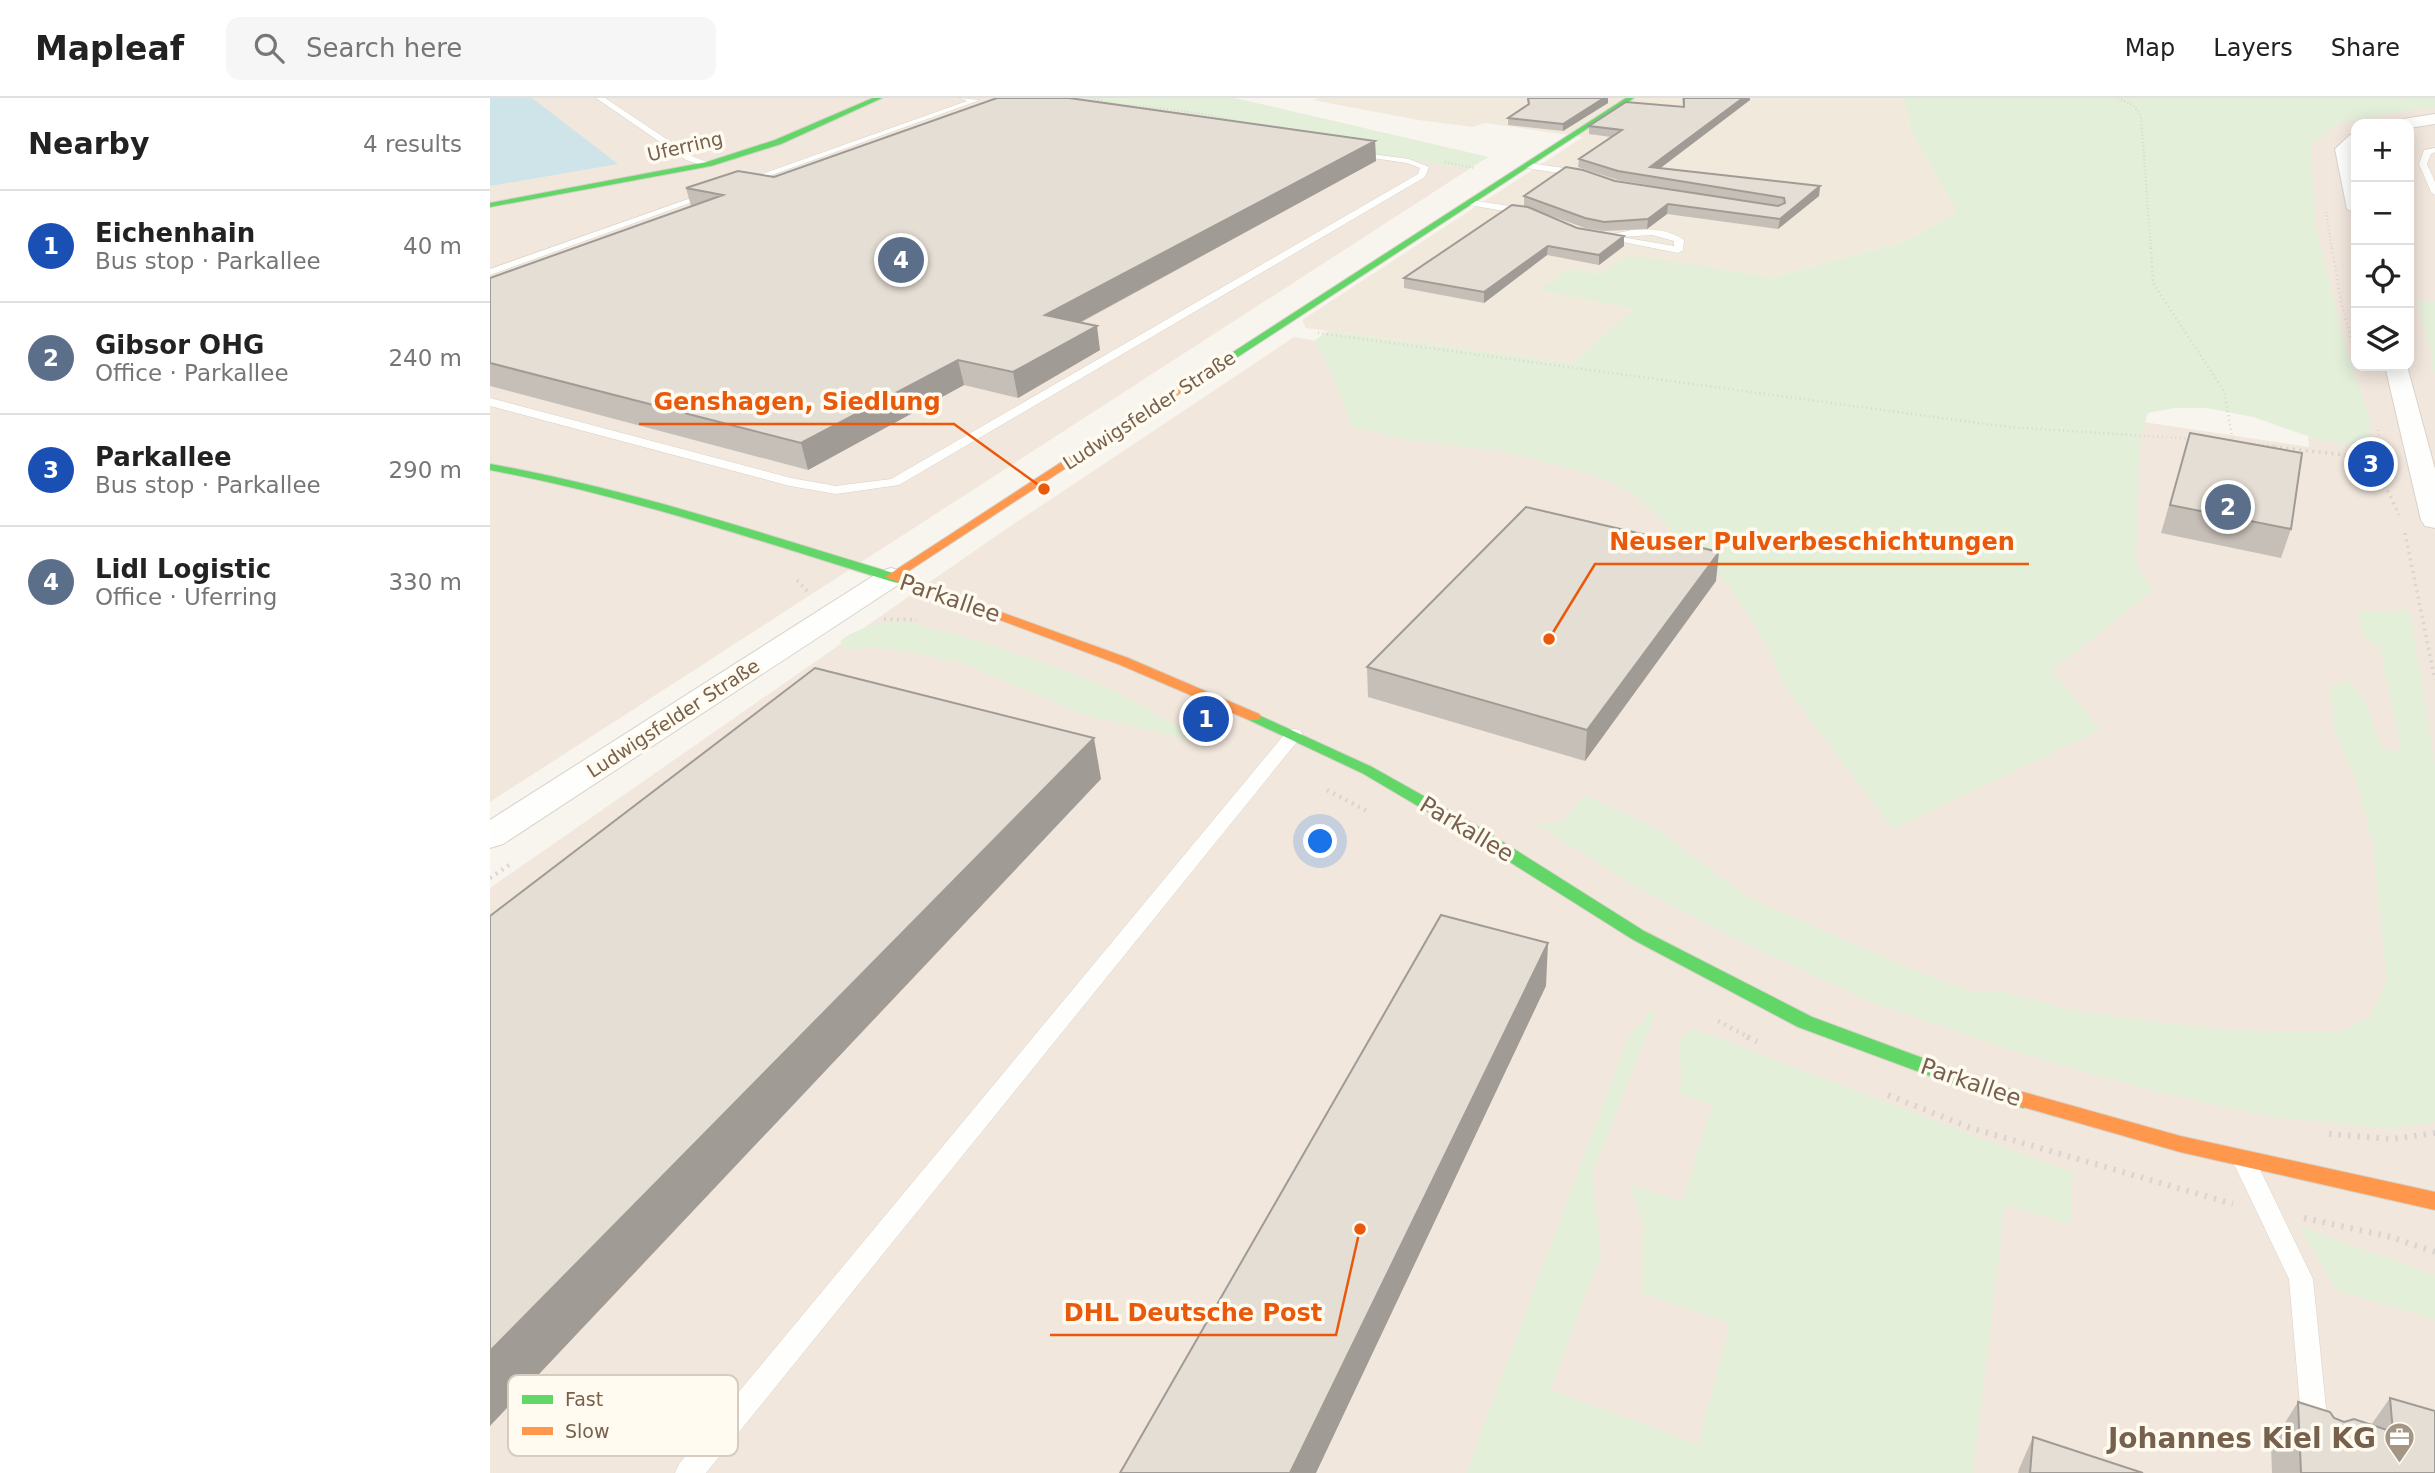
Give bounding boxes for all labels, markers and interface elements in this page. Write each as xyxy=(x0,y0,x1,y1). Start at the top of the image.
search box xyxy=(226,17,716,80)
text: Mapleaf xyxy=(35,29,184,68)
icon: search xyxy=(250,29,288,67)
text: Search here xyxy=(306,33,462,63)
text: Map xyxy=(2125,34,2175,62)
text: Layers xyxy=(2213,34,2293,62)
text: Share xyxy=(2331,34,2400,62)
map controls xyxy=(2351,119,2414,371)
button: + xyxy=(2351,119,2414,182)
text: Nearby xyxy=(28,126,150,161)
street label: Uferring xyxy=(645,127,725,165)
text: 4 results xyxy=(363,131,462,157)
button: − xyxy=(2351,182,2414,245)
text: Eichenhain xyxy=(95,218,255,248)
text: 1 xyxy=(43,233,59,259)
text: 40 m xyxy=(403,233,462,259)
pin: 4 xyxy=(878,234,924,286)
button: locate xyxy=(2351,245,2414,308)
text: Bus stop · Parkallee xyxy=(95,248,321,274)
button: layers xyxy=(2351,308,2414,371)
text: Gibsor OHG xyxy=(95,330,264,360)
text: 2 xyxy=(43,345,59,371)
text: 240 m xyxy=(388,345,462,371)
street label: Ludwigsfelder Straße xyxy=(1059,346,1239,474)
text: Office · Parkallee xyxy=(95,360,289,386)
callout: Genshagen, Siedlung xyxy=(639,379,954,424)
text: Genshagen, Siedlung xyxy=(653,388,941,416)
pin: 3 xyxy=(2348,438,2394,490)
text: Parkallee xyxy=(95,442,232,472)
text: 3 xyxy=(43,457,59,483)
text: 290 m xyxy=(388,457,462,483)
text: Bus stop · Parkallee xyxy=(95,472,321,498)
pin: 2 xyxy=(2205,481,2251,533)
callout: Neuser Pulverbeschichtungen xyxy=(1595,519,2029,564)
text: Neuser Pulverbeschichtungen xyxy=(1609,528,2015,556)
text: Lidl Logistic xyxy=(95,554,271,584)
text: 4 xyxy=(43,569,59,595)
text: 330 m xyxy=(388,569,462,595)
street label: Parkallee xyxy=(896,569,1004,627)
text: Office · Uferring xyxy=(95,584,277,610)
street label: Ludwigsfelder Straße xyxy=(583,654,763,782)
pin: 1 xyxy=(1183,693,1229,745)
street label: Parkallee xyxy=(1416,791,1518,867)
your location xyxy=(1303,824,1337,858)
street label: Parkallee xyxy=(1917,1053,2025,1111)
callout: DHL Deutsche Post xyxy=(1050,1290,1336,1335)
text: DHL Deutsche Post xyxy=(1064,1299,1322,1327)
legend xyxy=(508,1375,738,1456)
text: Fast xyxy=(565,1388,603,1410)
text: Slow xyxy=(565,1420,610,1442)
office icon: Johannes Kiel KG xyxy=(2382,1421,2416,1465)
place label: Johannes Kiel KG xyxy=(2106,1422,2376,1455)

